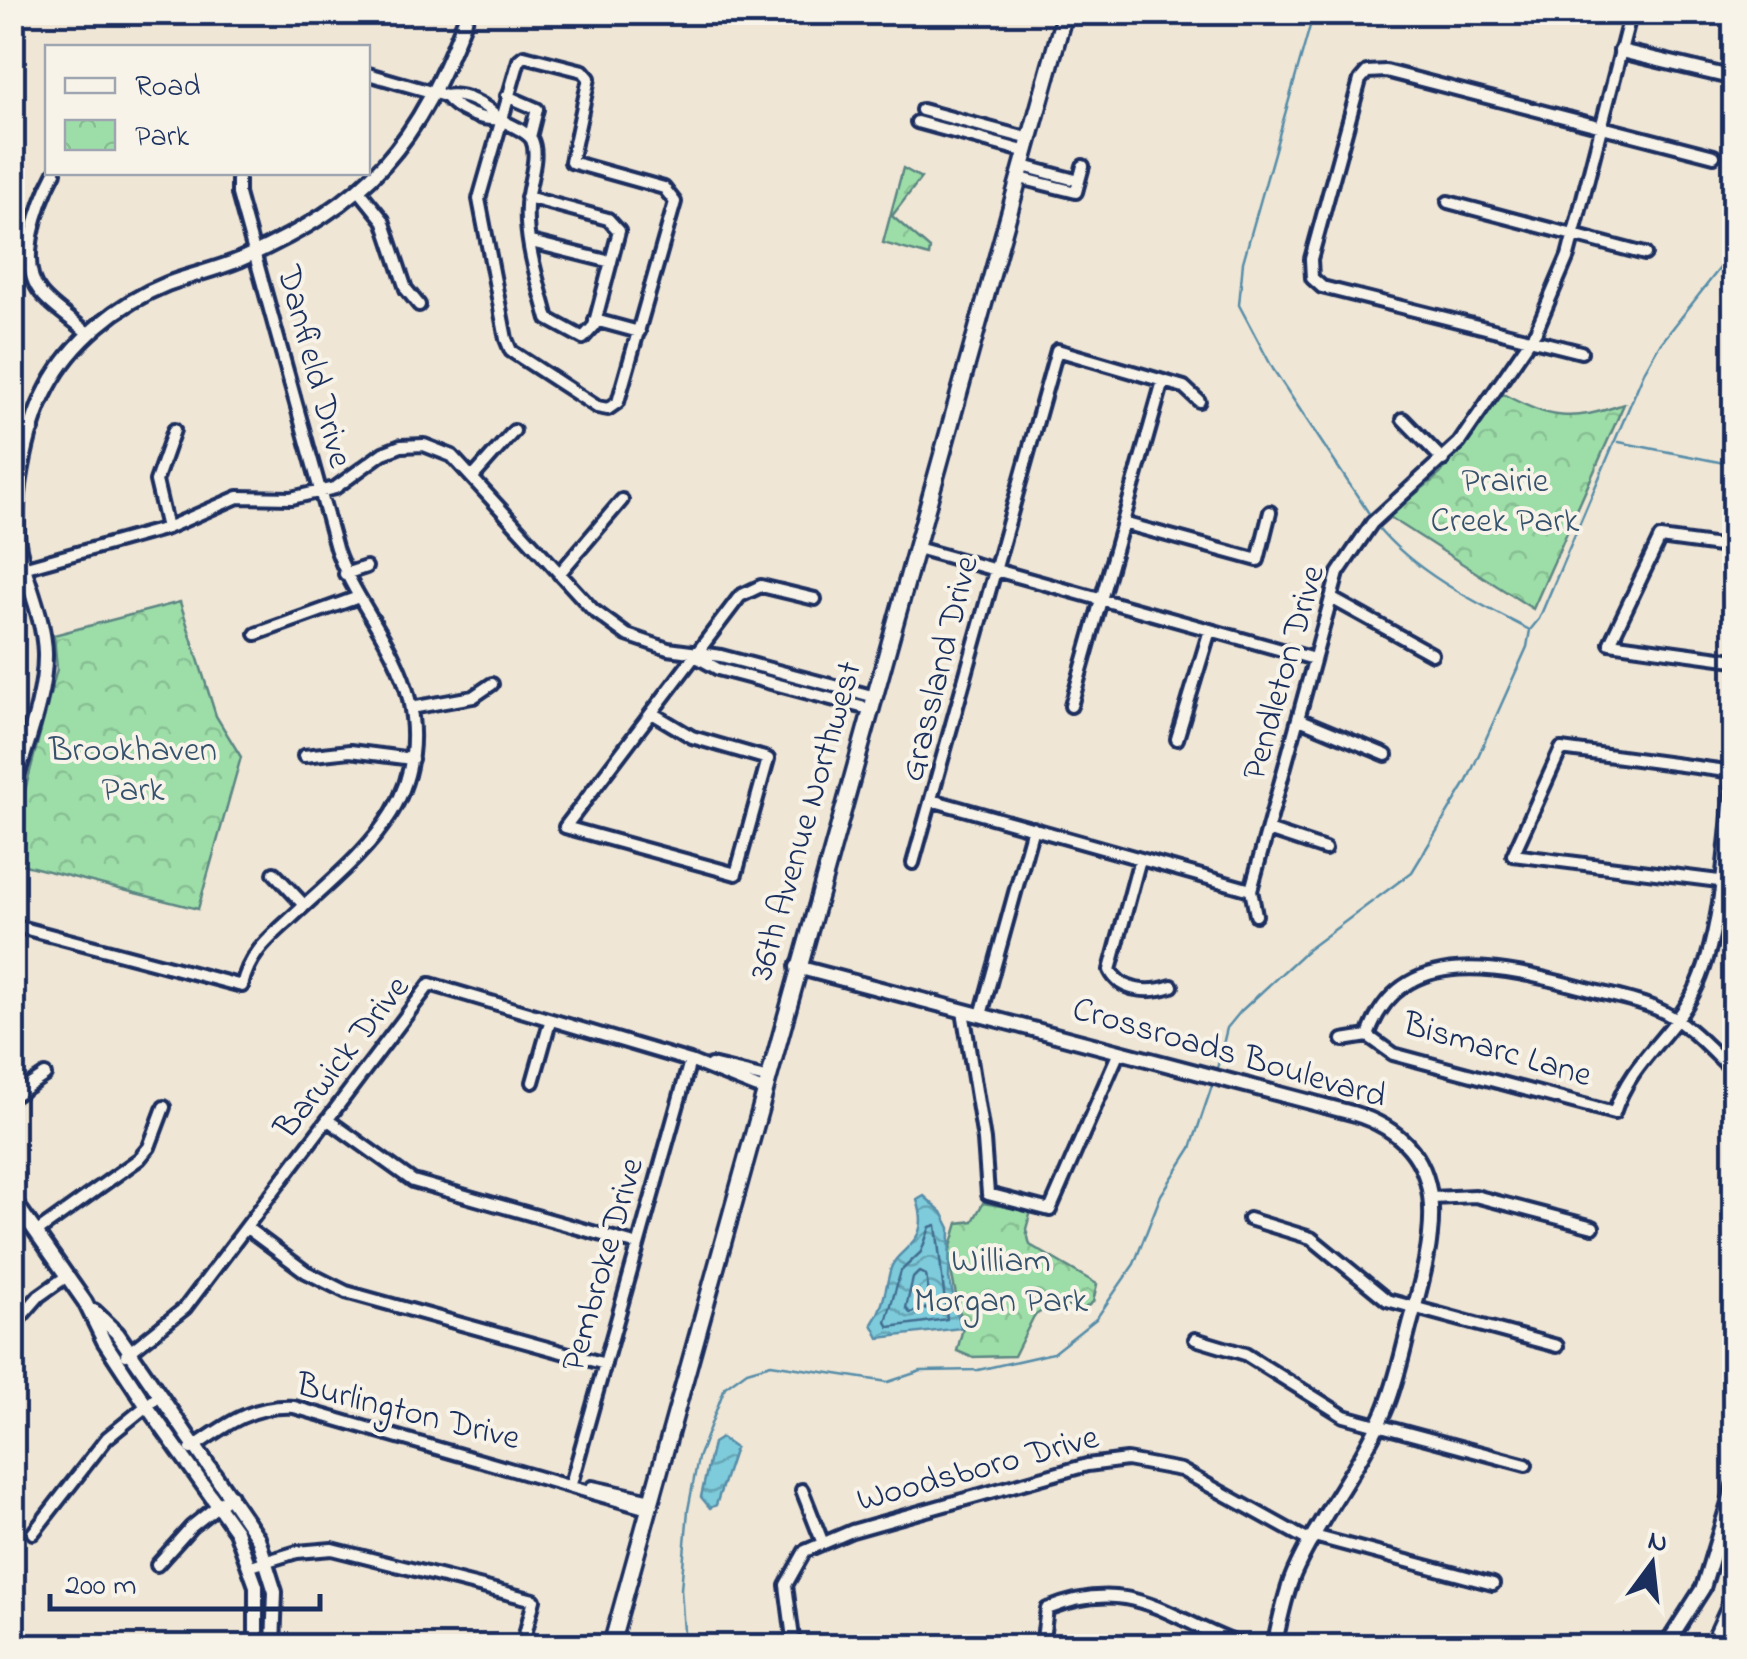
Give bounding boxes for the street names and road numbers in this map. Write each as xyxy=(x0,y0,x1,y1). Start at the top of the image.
street label: Danfield Drive xyxy=(261,259,365,474)
street label: Grassland Drive xyxy=(888,551,994,787)
street label: Pendleton Drive xyxy=(1230,559,1340,786)
street label: 36th Avenue Northwest xyxy=(737,655,877,986)
street label: Barwick Drive xyxy=(262,965,423,1151)
street label: Crossroads Boulevard xyxy=(1066,985,1392,1123)
street label: Bismarc Lane xyxy=(1396,1000,1597,1102)
street label: Pembroke Drive xyxy=(549,1152,659,1378)
street label: Burlington Drive xyxy=(290,1360,525,1465)
street label: Woodsboro Drive xyxy=(851,1413,1105,1527)

